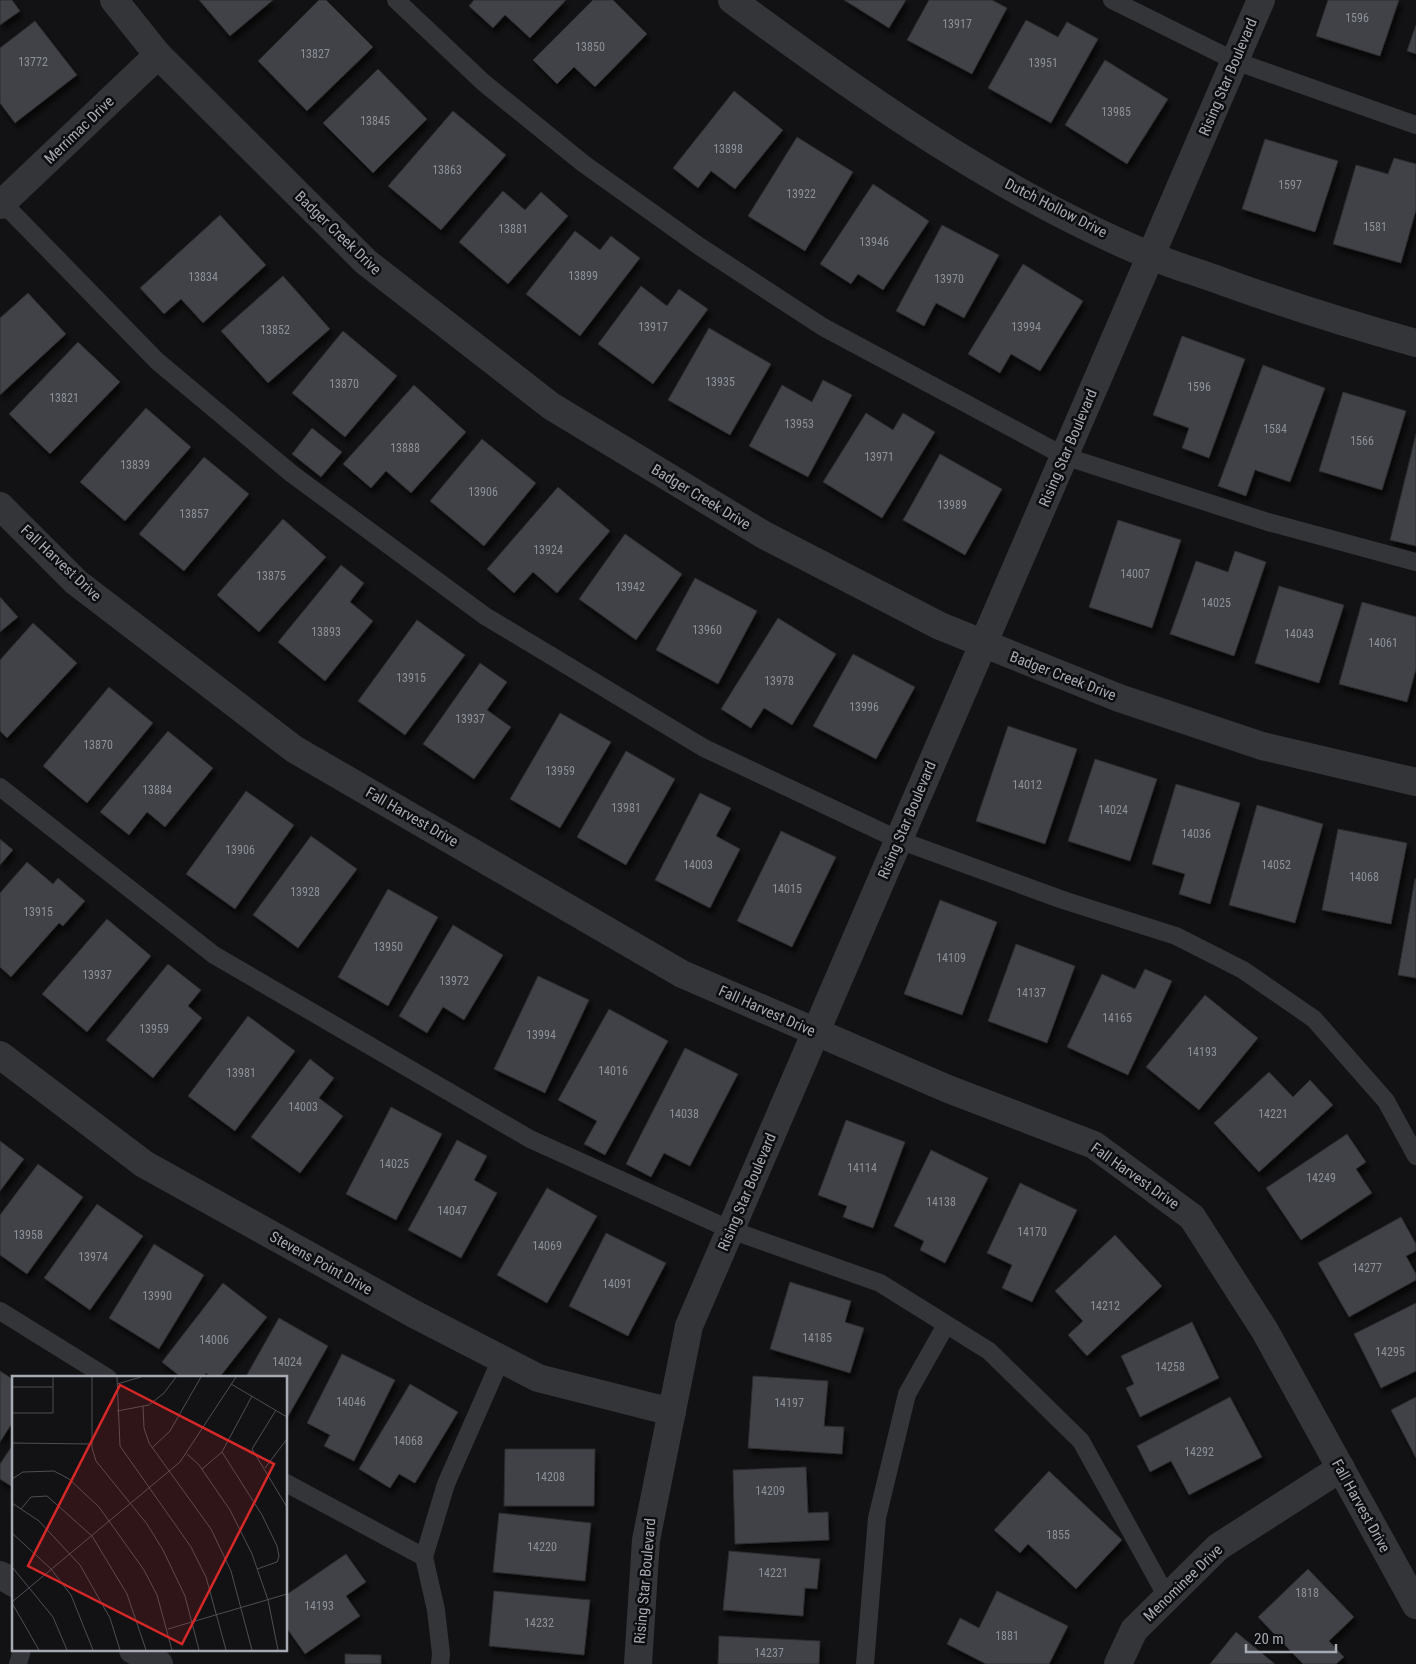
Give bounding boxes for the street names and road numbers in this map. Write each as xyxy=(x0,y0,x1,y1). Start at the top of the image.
street label: Rising Star Boulevard xyxy=(1195,16,1261,138)
street label: Merrimac Drive xyxy=(40,92,118,168)
street label: Dutch Hollow Drive xyxy=(1002,175,1110,241)
street label: Badger Creek Drive xyxy=(291,187,385,279)
street label: Rising Star Boulevard xyxy=(1035,387,1101,509)
street label: Badger Creek Drive xyxy=(648,460,754,534)
street label: Fall Harvest Drive xyxy=(17,521,105,605)
street label: Badger Creek Drive xyxy=(1007,647,1119,705)
street label: Rising Star Boulevard xyxy=(874,759,940,881)
street label: Fall Harvest Drive xyxy=(363,783,461,851)
street label: Fall Harvest Drive xyxy=(716,982,818,1040)
street label: Rising Star Boulevard xyxy=(714,1131,780,1253)
street label: Fall Harvest Drive xyxy=(1087,1139,1183,1213)
street label: Stevens Point Drive xyxy=(267,1227,375,1299)
street label: Fall Harvest Drive xyxy=(1328,1456,1394,1556)
street label: Rising Star Boulevard xyxy=(631,1517,659,1645)
street label: Menominee Drive xyxy=(1140,1541,1226,1625)

